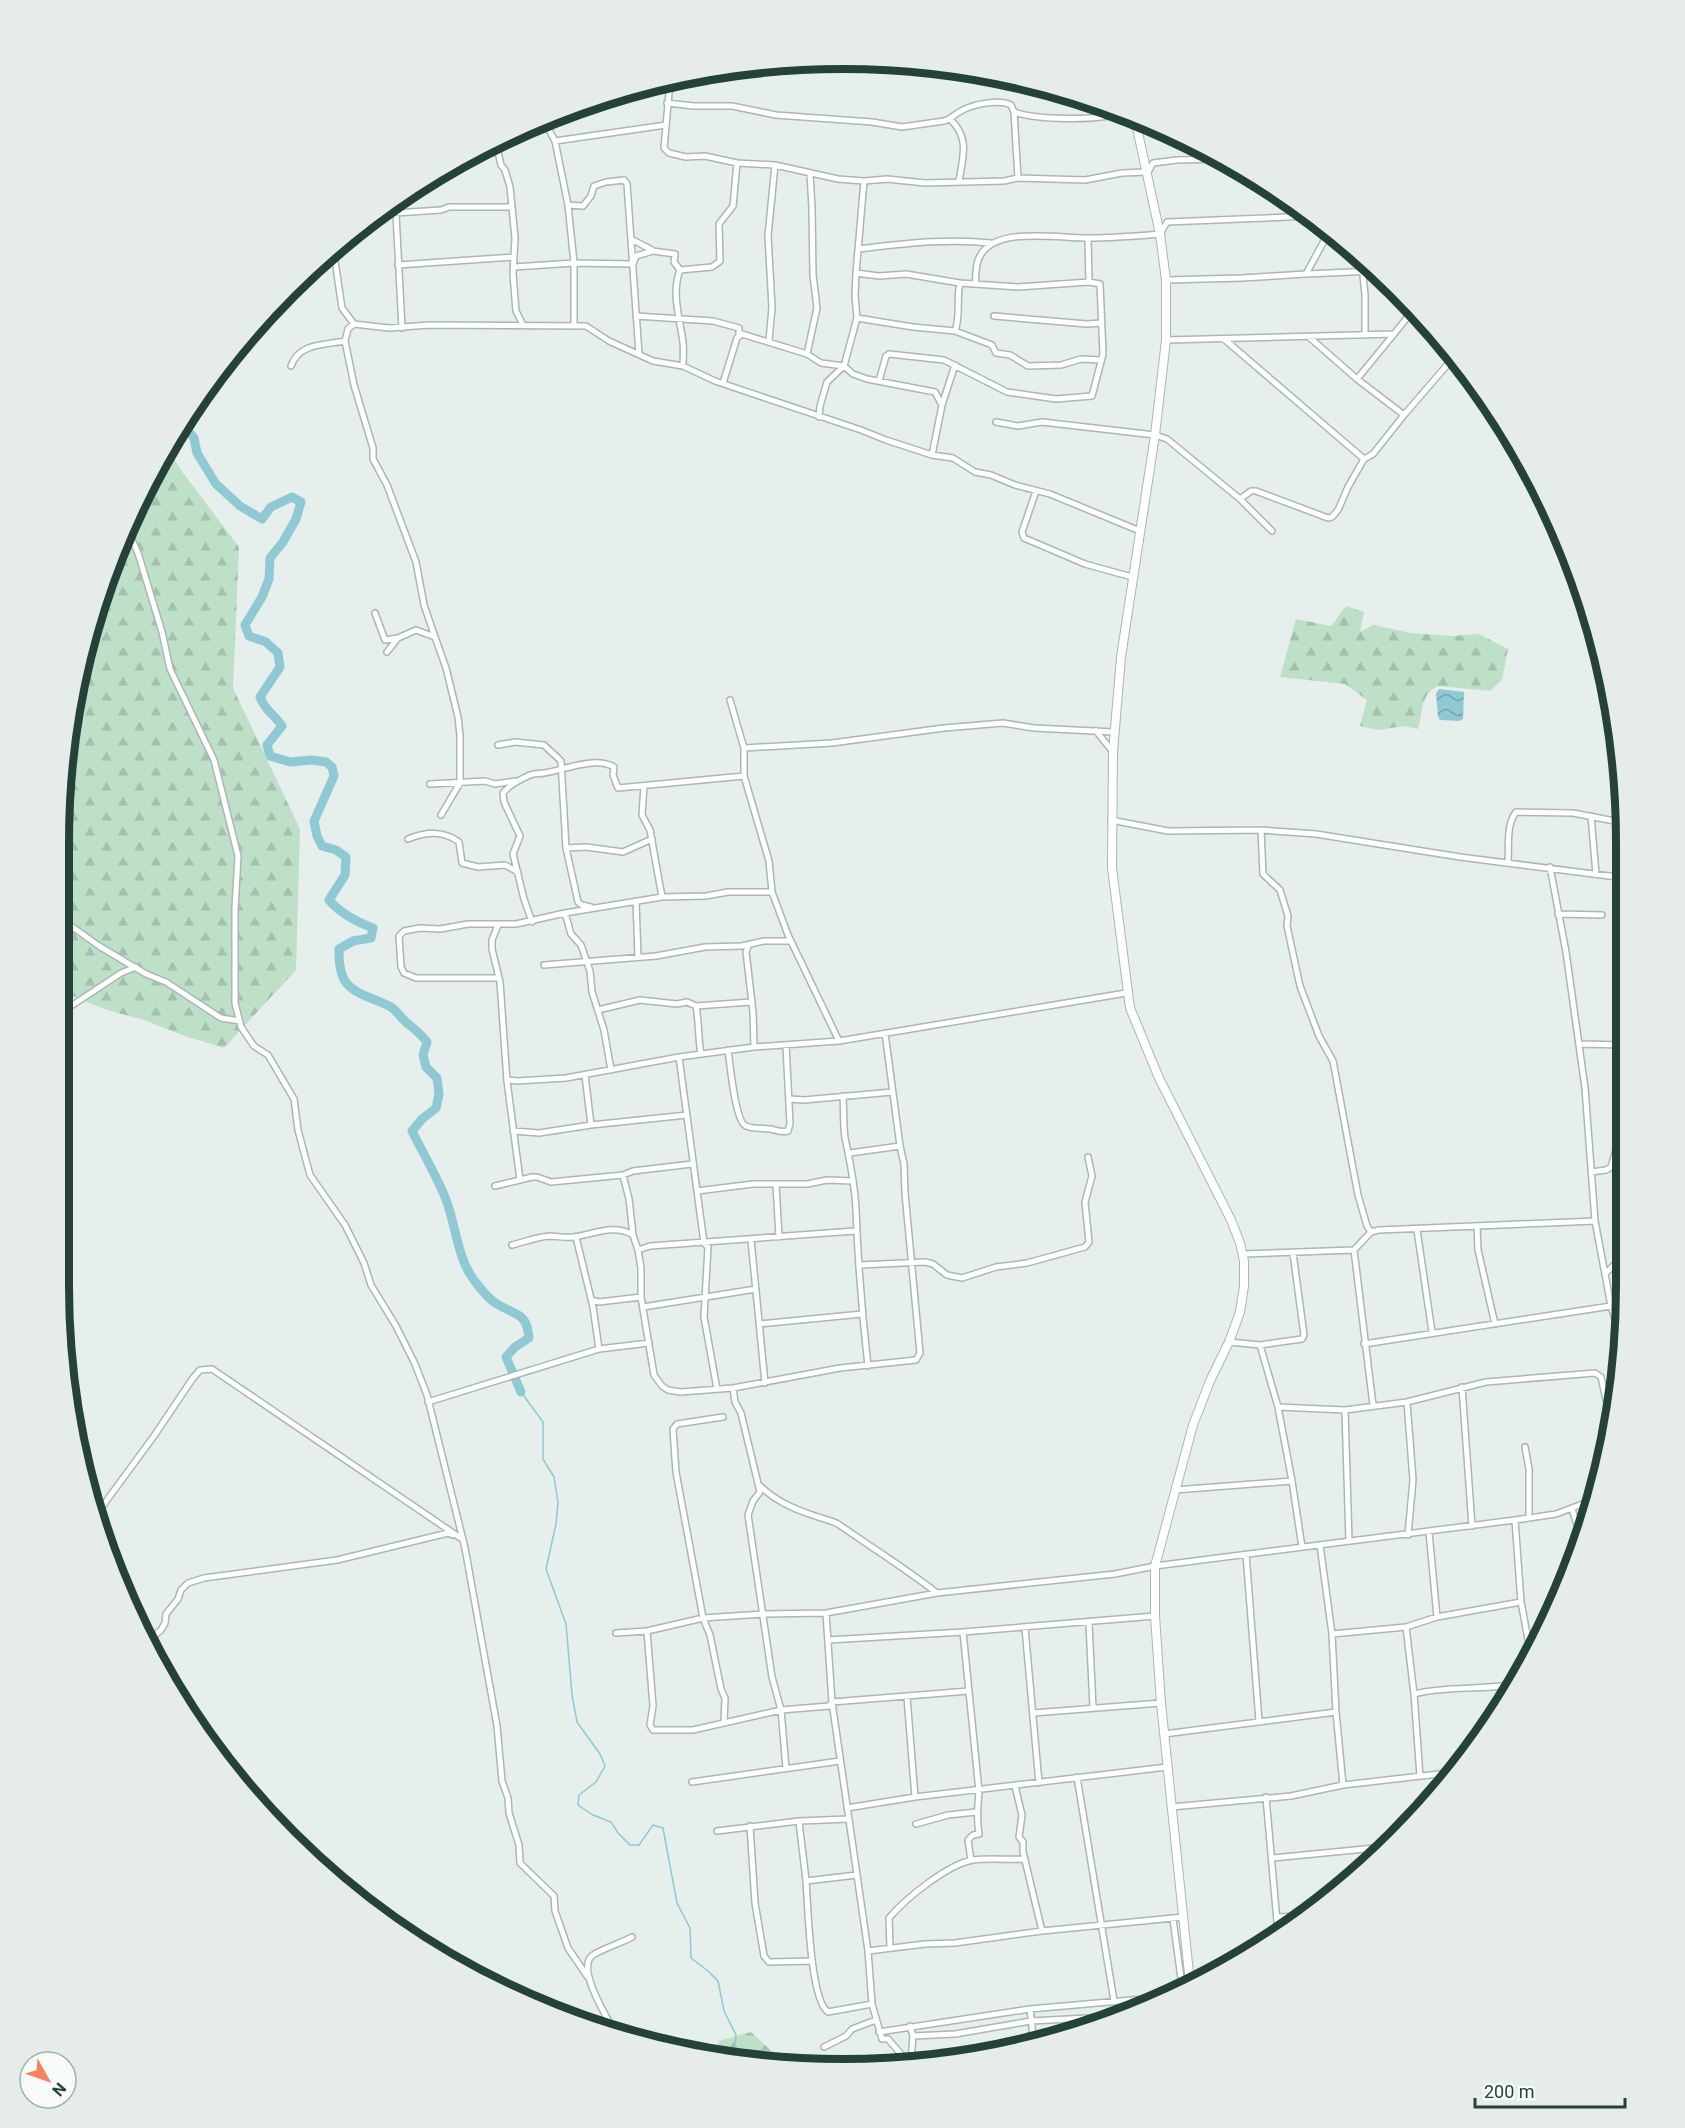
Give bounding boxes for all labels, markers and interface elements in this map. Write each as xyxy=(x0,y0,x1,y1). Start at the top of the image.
north arrow xyxy=(18,2050,78,2110)
scale bar xyxy=(1475,2071,1625,2109)
text: N xyxy=(48,2079,70,2100)
text: 200 m xyxy=(1484,2081,1535,2102)

